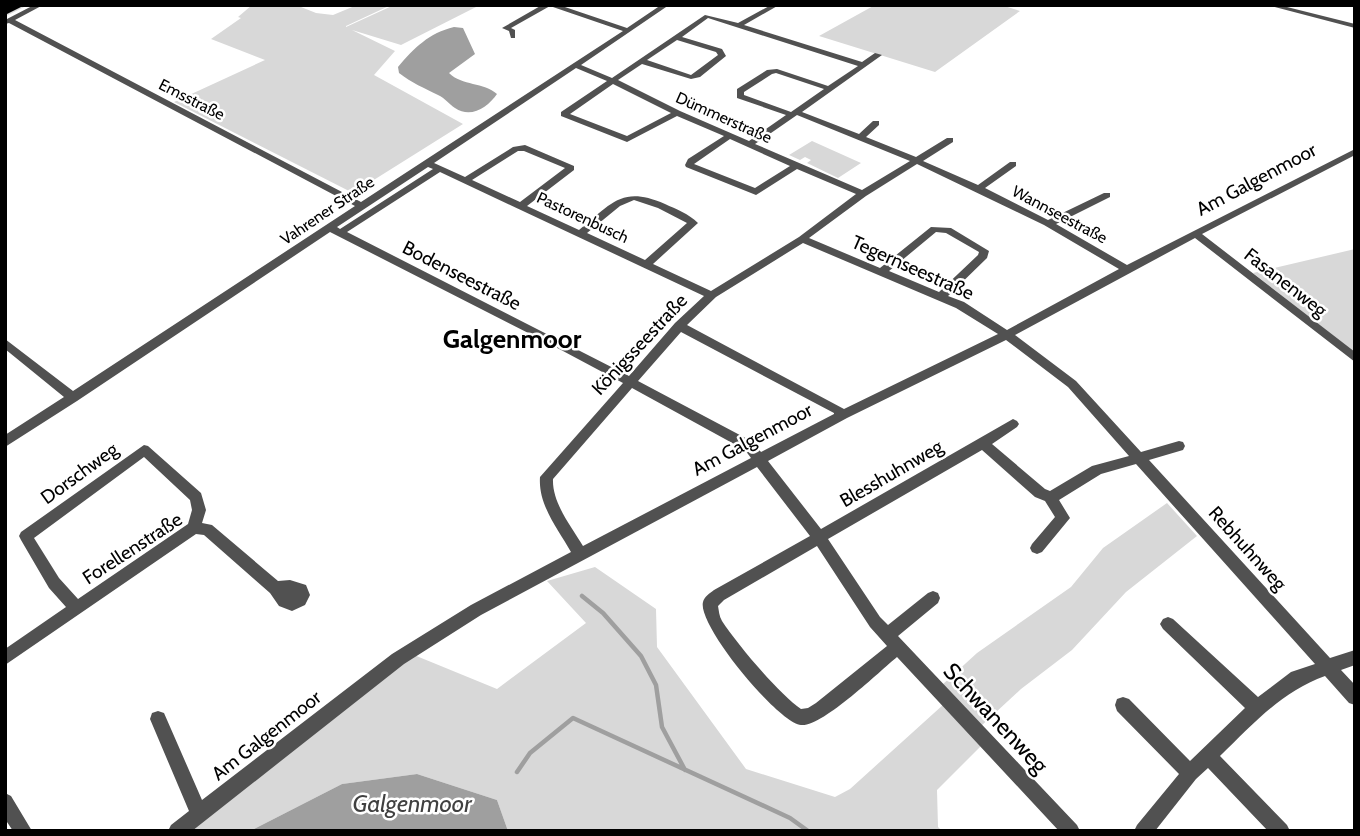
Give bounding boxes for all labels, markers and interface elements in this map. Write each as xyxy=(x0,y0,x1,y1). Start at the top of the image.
street label: Emsstraße xyxy=(156,75,228,124)
street label: Dümmerstraße xyxy=(673,88,775,147)
street label: Am Galgenmoor xyxy=(1192,138,1320,221)
street label: Vahrener Straße xyxy=(277,172,378,249)
street label: Wannseestraße xyxy=(1009,181,1111,247)
street label: Pastorenbusch xyxy=(534,188,632,247)
street label: Tegernseestraße xyxy=(848,230,978,305)
street label: Bodenseestraße xyxy=(399,236,525,315)
street label: Fasanenweg xyxy=(1240,243,1332,322)
street label: Königsseestraße xyxy=(587,289,692,400)
district label: Galgenmoor xyxy=(443,323,582,355)
street label: Am Galgenmoor xyxy=(688,398,816,481)
street label: Blesshuhnweg xyxy=(836,434,947,512)
street label: Dorschweg xyxy=(36,437,123,509)
street label: Rebhuhnweg xyxy=(1204,502,1292,596)
street label: Forellenstraße xyxy=(78,508,187,589)
street label: Schwanenweg xyxy=(938,657,1055,779)
street label: Am Galgenmoor xyxy=(207,686,326,785)
water label: Galgenmoor xyxy=(352,789,473,818)

